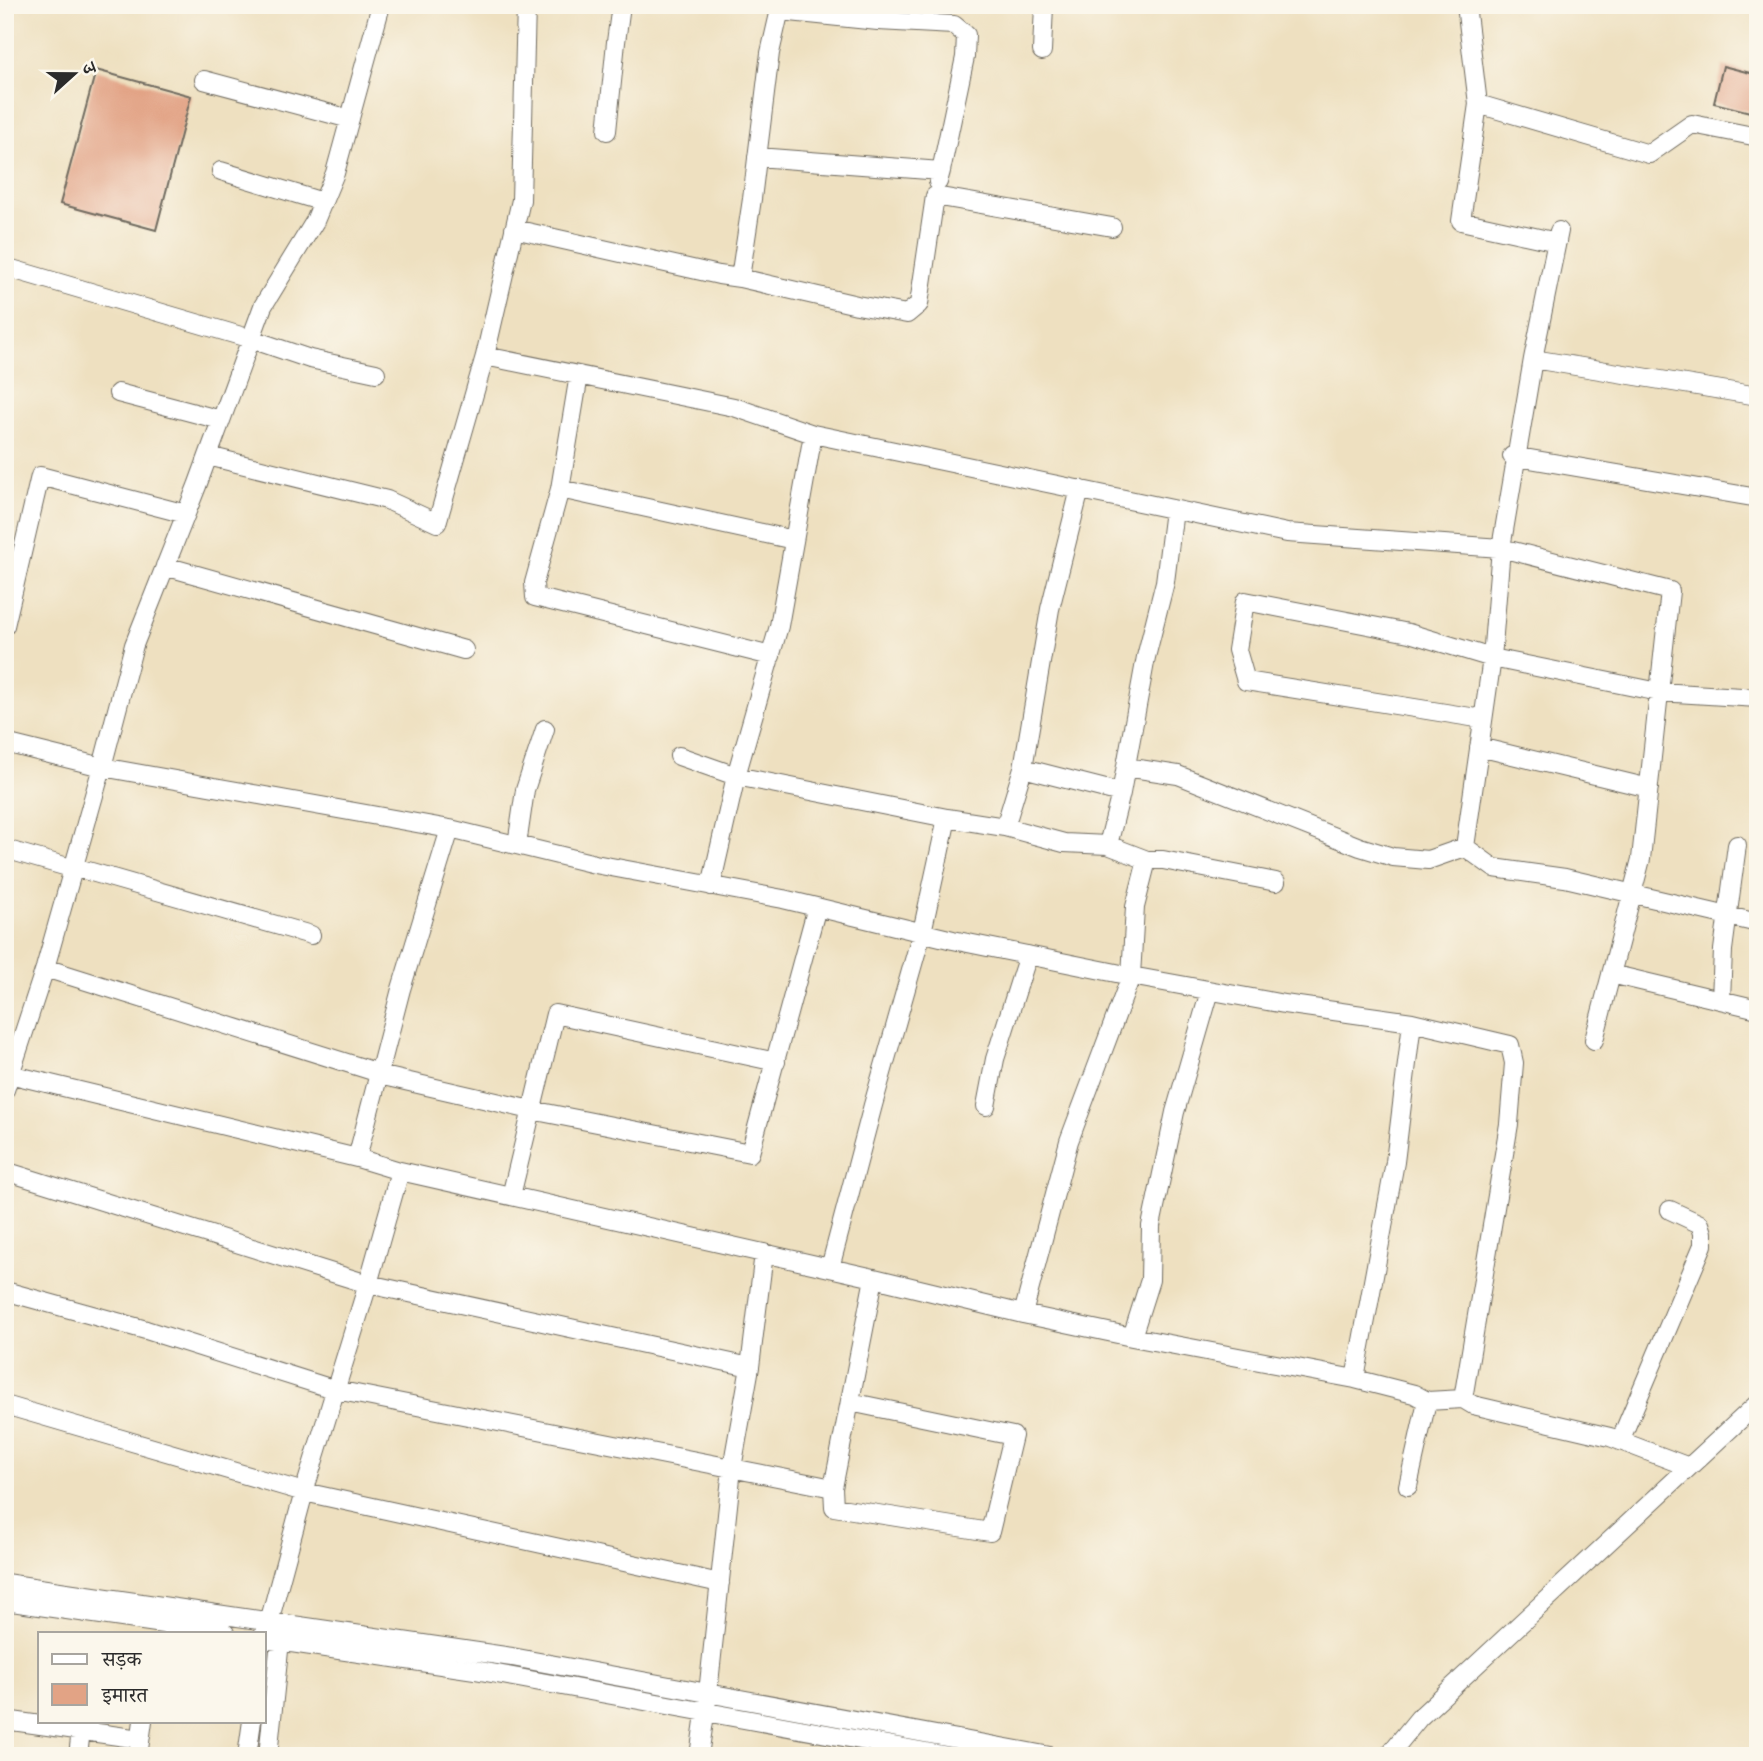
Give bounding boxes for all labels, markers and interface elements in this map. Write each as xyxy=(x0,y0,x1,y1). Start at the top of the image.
north arrow xyxy=(38,38,108,108)
text: उ xyxy=(75,58,102,78)
legend xyxy=(38,1632,266,1722)
text: सड़क xyxy=(101,1646,142,1673)
text: इमारत xyxy=(101,1682,149,1709)

